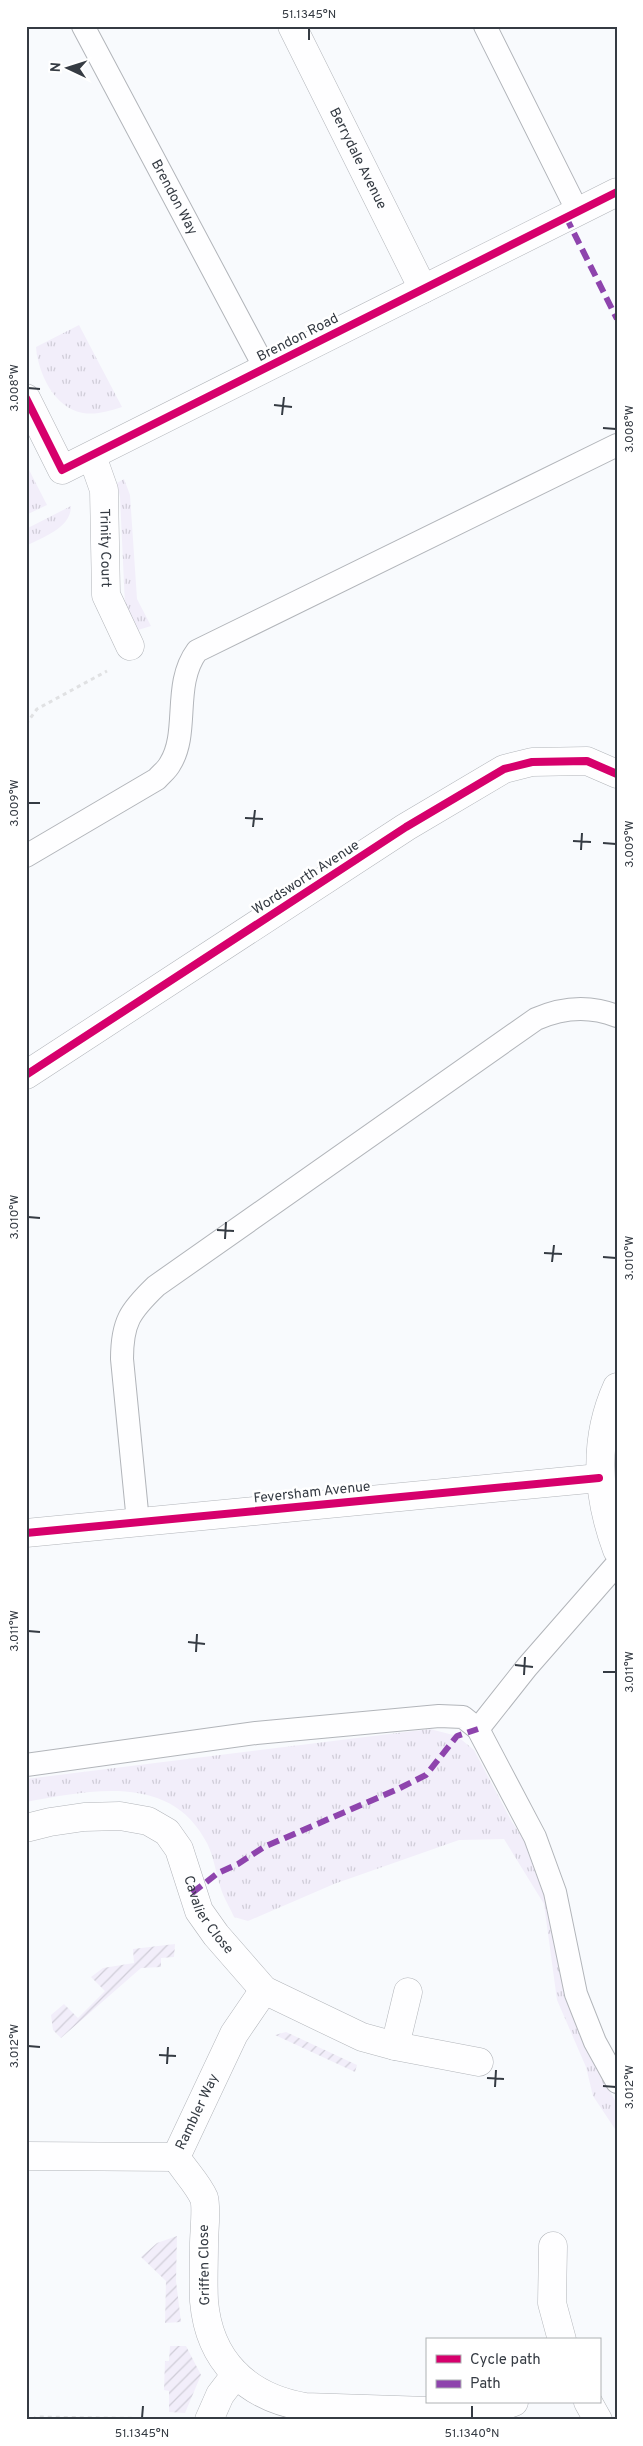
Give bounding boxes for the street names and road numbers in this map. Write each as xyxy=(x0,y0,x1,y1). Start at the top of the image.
street label: Berrydale Avenue xyxy=(326,105,390,212)
street label: Brendon Way xyxy=(147,157,201,238)
street label: Brendon Road xyxy=(254,310,342,366)
street label: Trinity Court xyxy=(96,508,114,588)
street label: Wordsworth Avenue xyxy=(249,837,363,919)
street label: Feversham Avenue xyxy=(253,1478,371,1508)
street label: Cavalier Close xyxy=(180,1873,237,1958)
street label: Rambler Way xyxy=(172,2071,223,2153)
street label: Griffen Close xyxy=(196,2224,214,2306)

